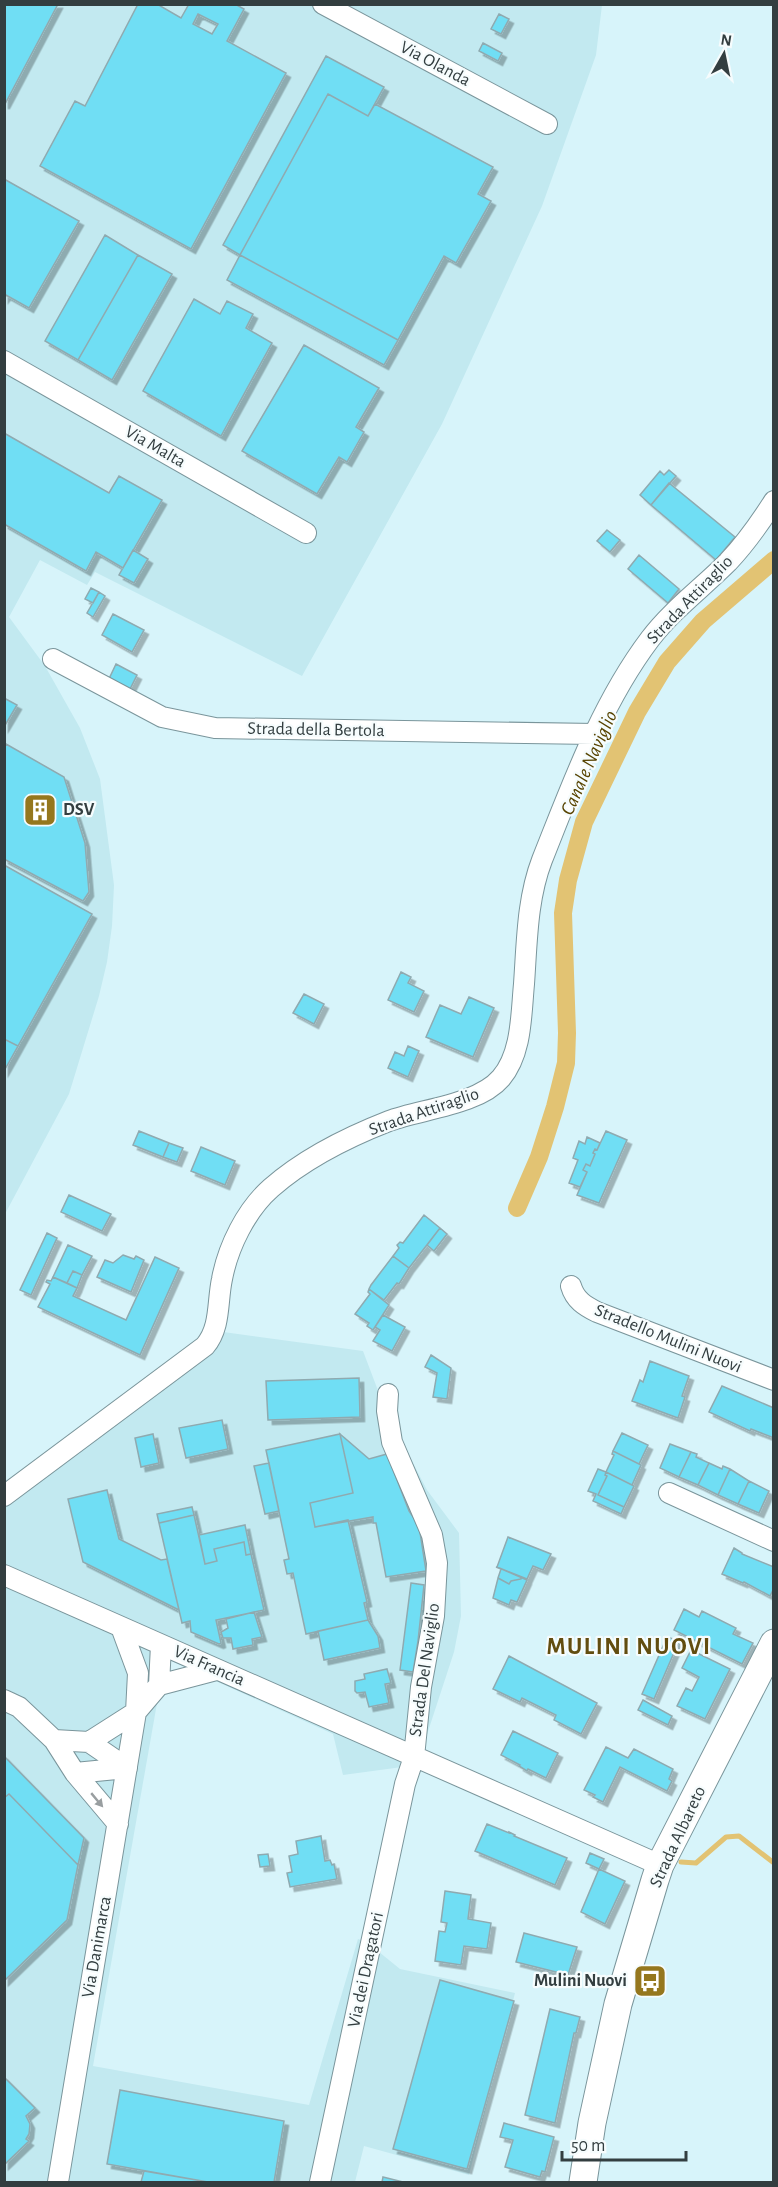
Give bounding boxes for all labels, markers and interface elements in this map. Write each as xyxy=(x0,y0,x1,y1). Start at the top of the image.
north arrow xyxy=(694,24,754,84)
text: N xyxy=(719,31,733,49)
street label: Via Olanda xyxy=(397,38,473,90)
street label: Via Malta xyxy=(122,423,188,471)
street label: Strada Attiraglio xyxy=(644,552,737,648)
water label: Canale Naviglio xyxy=(557,708,621,818)
street label: Strada della Bertola xyxy=(247,720,385,740)
building icon: DSV xyxy=(22,792,58,828)
place label: DSV xyxy=(63,801,95,819)
street label: Strada Attiraglio xyxy=(367,1085,481,1139)
street label: Stradello Mulini Nuovi xyxy=(592,1301,744,1377)
street label: Strada Del Naviglio xyxy=(407,1602,443,1738)
district label: MULINI NUOVI xyxy=(546,1635,712,1659)
street label: Via Francia xyxy=(171,1642,247,1690)
street label: Strada Albareto xyxy=(647,1783,709,1890)
one-way arrow xyxy=(90,1792,103,1807)
street label: Via Danimarca xyxy=(79,1895,115,1999)
street label: Via dei Dragatori xyxy=(345,1911,387,2029)
bus stop icon: Mulini Nuovi xyxy=(632,1963,668,1999)
place label: Mulini Nuovi xyxy=(534,1972,627,1990)
scale bar xyxy=(562,2124,686,2162)
text: 50 m xyxy=(571,2137,605,2155)

